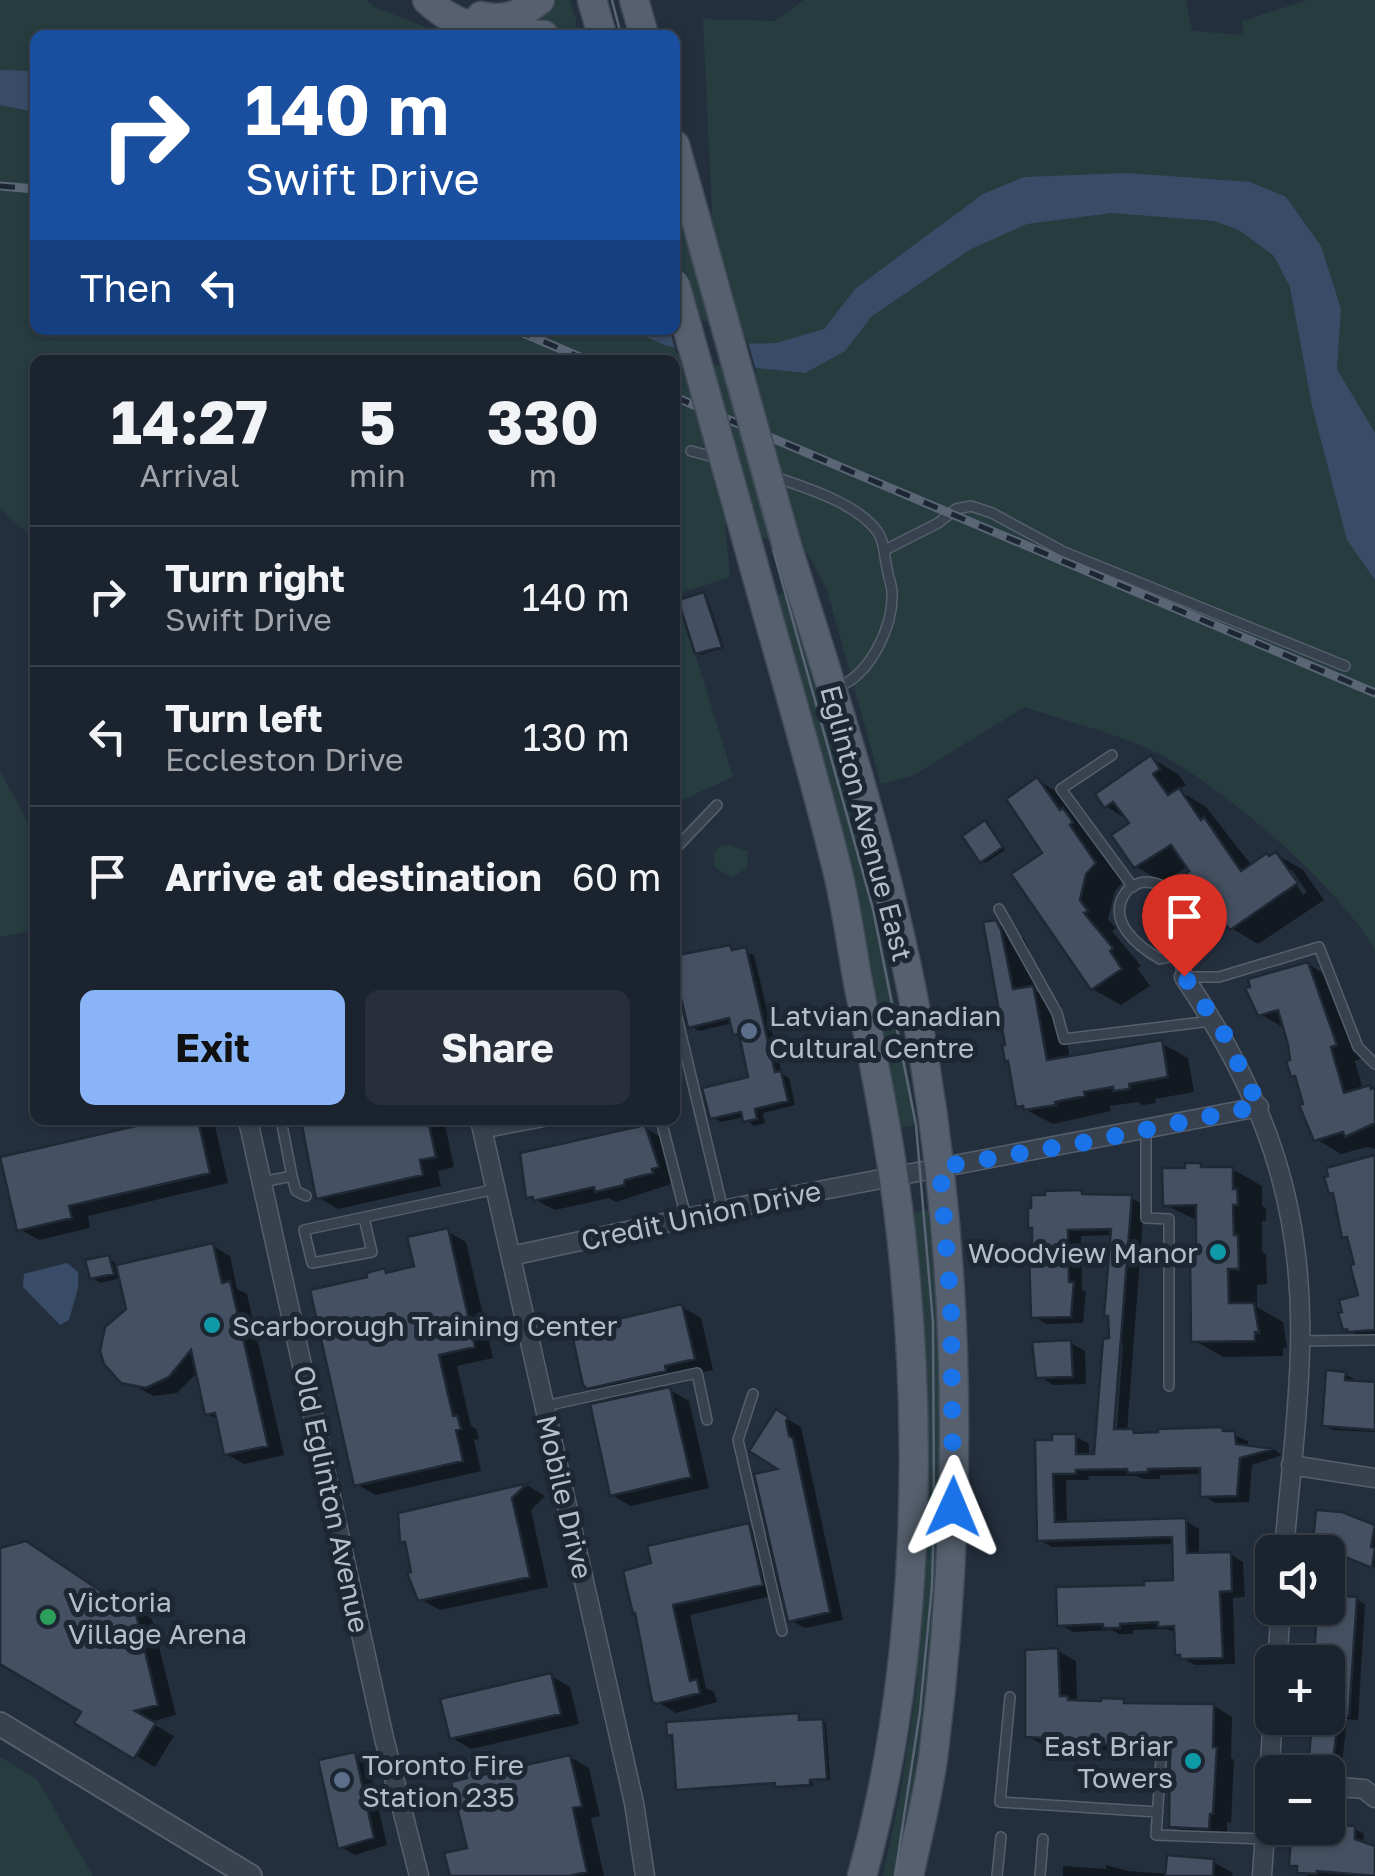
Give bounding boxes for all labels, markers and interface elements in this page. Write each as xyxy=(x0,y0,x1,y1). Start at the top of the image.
text: 140 m xyxy=(245,66,449,150)
icon: right xyxy=(80,70,210,200)
text: Swift Drive xyxy=(245,151,480,205)
icon: left xyxy=(192,260,247,315)
text: Then xyxy=(80,265,172,310)
text: 14:27 xyxy=(111,385,268,457)
text: 5 xyxy=(359,385,396,457)
text: 330 xyxy=(487,385,599,457)
text: Arrival xyxy=(139,456,240,494)
text: min xyxy=(349,456,406,494)
text: m xyxy=(529,456,557,494)
text: Turn right xyxy=(165,555,345,600)
icon: right xyxy=(80,569,135,624)
text: 140 m xyxy=(522,574,630,619)
text: Swift Drive xyxy=(165,600,332,638)
street label: Eglinton Avenue East xyxy=(814,681,920,965)
text: Turn left xyxy=(165,695,323,740)
icon: left xyxy=(80,709,135,764)
text: 130 m xyxy=(523,714,630,759)
text: Eccleston Drive xyxy=(165,740,404,778)
icon: arrive xyxy=(80,849,135,904)
text: Arrive at destination xyxy=(165,854,542,899)
text: 60 m xyxy=(572,854,661,899)
pin xyxy=(1142,874,1227,977)
icon: arrive xyxy=(1157,889,1212,944)
button: Exit xyxy=(80,990,345,1105)
button: Share xyxy=(365,990,630,1105)
place label: Latvian Canadian Cultural Centre xyxy=(769,999,1001,1064)
marker: Latvian Canadian Cultural Centre xyxy=(738,1020,760,1042)
street label: Credit Union Drive xyxy=(578,1173,824,1257)
place label: Woodview Manor xyxy=(968,1236,1198,1269)
marker: Woodview Manor xyxy=(1207,1241,1229,1263)
place label: Scarborough Training Center xyxy=(232,1309,617,1342)
marker: Scarborough Training Center xyxy=(201,1314,223,1336)
street label: Old Eglinton Avenue xyxy=(288,1362,376,1636)
street label: Mobile Drive xyxy=(530,1412,600,1582)
position arrow xyxy=(901,1455,1005,1559)
map controls xyxy=(1255,1535,1345,1845)
button: sound xyxy=(1255,1535,1345,1625)
place label: Victoria Village Arena xyxy=(68,1585,247,1650)
marker: Victoria Village Arena xyxy=(37,1606,59,1628)
button: + xyxy=(1255,1645,1345,1735)
place label: East Briar Towers xyxy=(1043,1729,1173,1794)
place label: Toronto Fire Station 235 xyxy=(362,1748,524,1813)
marker: East Briar Towers xyxy=(1182,1750,1204,1772)
button: − xyxy=(1255,1755,1345,1845)
marker: Toronto Fire Station 235 xyxy=(331,1769,353,1791)

